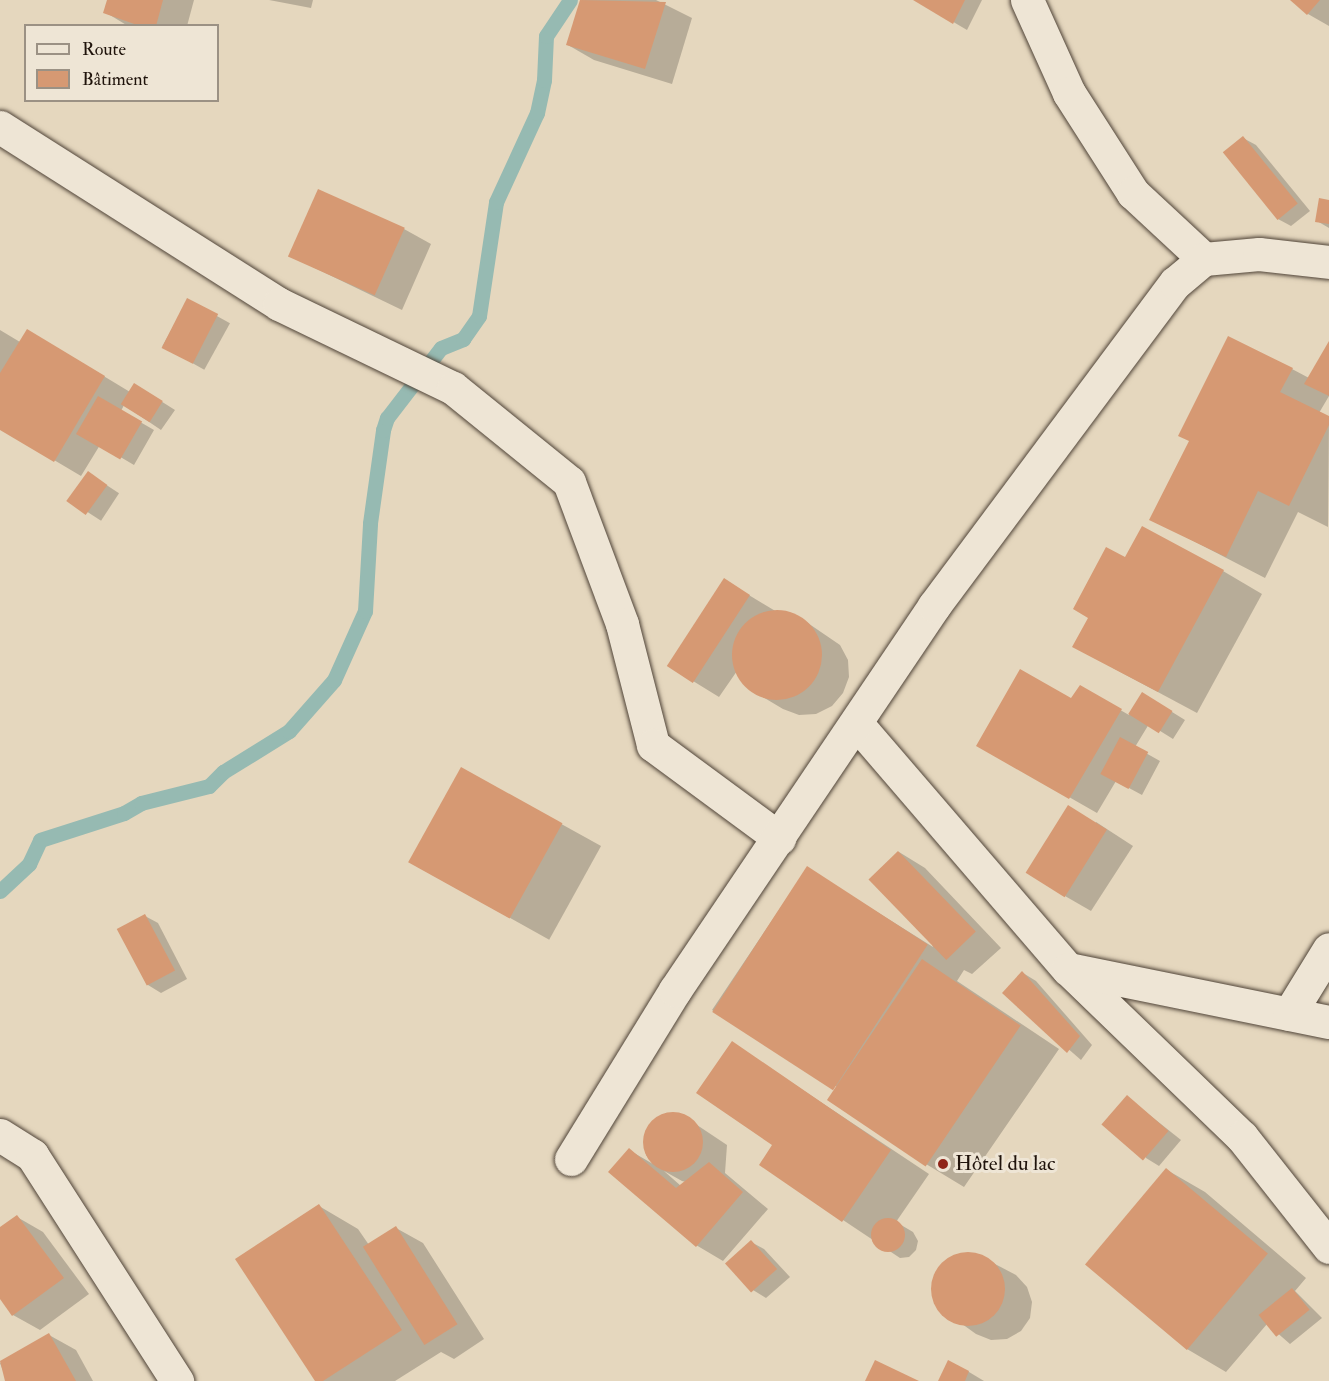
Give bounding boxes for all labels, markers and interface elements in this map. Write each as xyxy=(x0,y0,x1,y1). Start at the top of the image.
legend xyxy=(24,24,219,102)
text: Route xyxy=(82,38,126,61)
text: Bâtiment xyxy=(82,68,148,91)
place label: Hôtel du lac xyxy=(955,1151,1056,1177)
marker: Hôtel du lac xyxy=(936,1157,950,1171)

